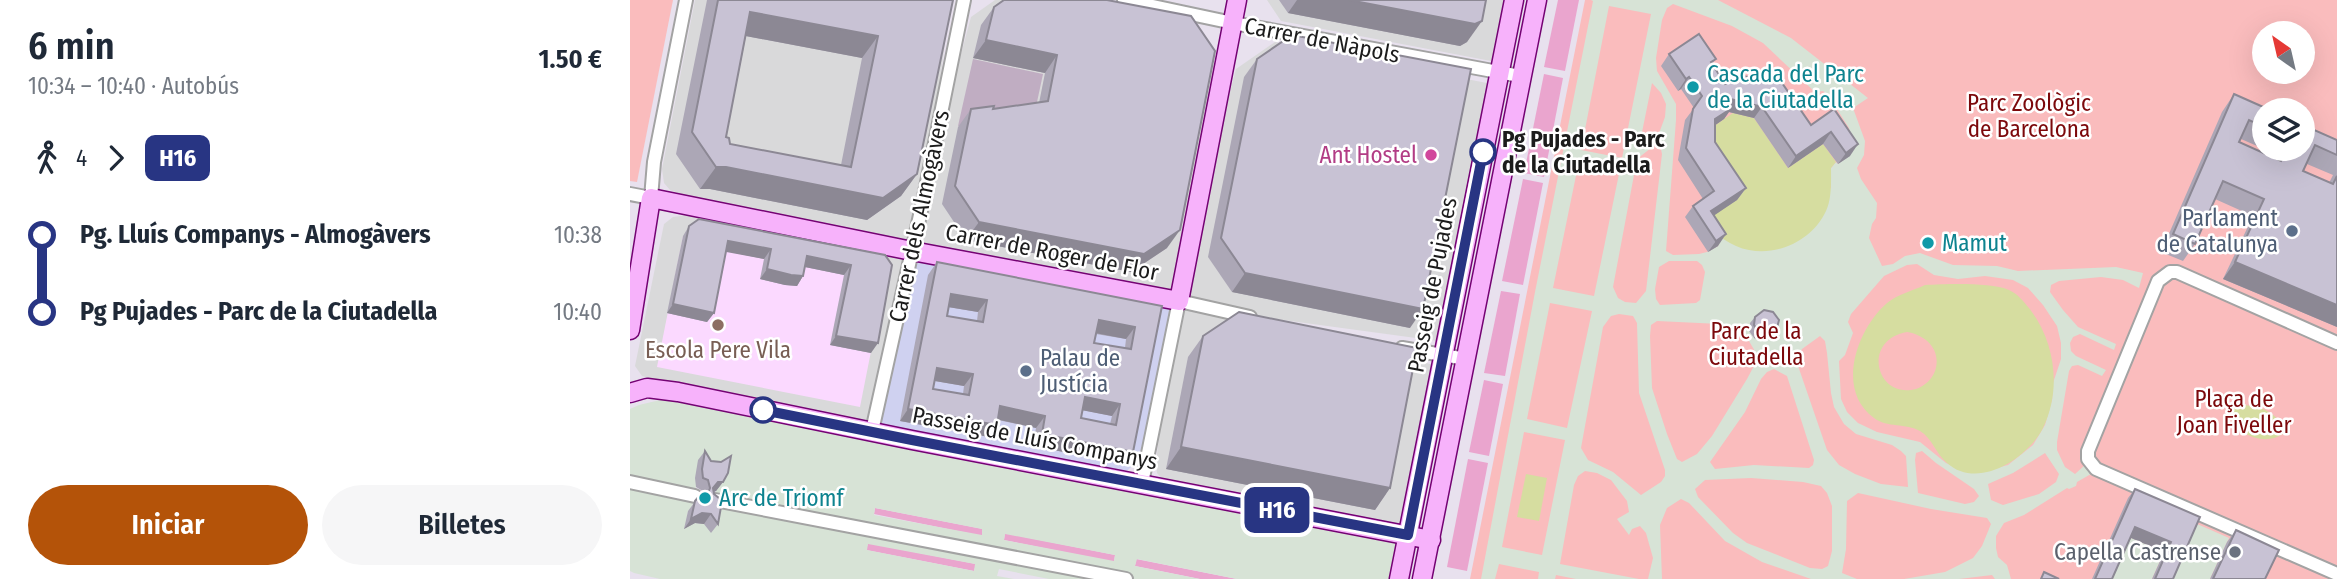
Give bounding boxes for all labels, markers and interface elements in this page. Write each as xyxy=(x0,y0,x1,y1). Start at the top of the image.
street label: Carrer de Nàpols xyxy=(1242,11,1402,69)
north arrow xyxy=(2252,21,2315,84)
map controls xyxy=(2252,21,2315,161)
text: 6 min xyxy=(28,23,115,69)
text: 1.50 € xyxy=(538,44,602,75)
place label: Cascada del Parc de la Ciutadella xyxy=(1707,60,1864,114)
text: 10:34 – 10:40 · Autobús xyxy=(28,72,239,100)
marker: Cascada del Parc de la Ciutadella xyxy=(1685,79,1701,95)
park label: Parc Zoològic de Barcelona xyxy=(1967,89,2091,143)
button: layers xyxy=(2252,98,2315,161)
street label: Carrer dels Almogàvers xyxy=(883,107,955,325)
place label: Pg Pujades - Parc de la Ciutadella xyxy=(1502,125,1665,179)
icon: walk xyxy=(28,139,66,177)
icon: forward xyxy=(97,139,135,177)
marker: Pg Pujades - Parc de la Ciutadella xyxy=(1470,139,1496,165)
place label: Ant Hostel xyxy=(1319,141,1417,169)
text: 4 xyxy=(76,144,87,172)
text: H16 xyxy=(159,144,196,172)
marker: Ant Hostel xyxy=(1423,147,1439,163)
street label: Passeig de Pujades xyxy=(1401,195,1463,375)
place label: Parlament de Catalunya xyxy=(2157,204,2278,258)
street label: Carrer de Roger de Flor xyxy=(943,218,1161,286)
text: Pg. Lluís Companys - Almogàvers xyxy=(80,219,431,250)
text: 10:38 xyxy=(554,221,602,249)
marker: Parlament de Catalunya xyxy=(2284,223,2300,239)
place label: Mamut xyxy=(1942,229,2007,257)
marker: Mamut xyxy=(1920,235,1936,251)
text: Pg Pujades - Parc de la Ciutadella xyxy=(80,296,437,327)
text: 10:40 xyxy=(553,298,602,326)
marker: Escola Pere Vila xyxy=(710,317,726,333)
park label: Parc de la Ciutadella xyxy=(1708,317,1804,371)
place label: Escola Pere Vila xyxy=(645,336,791,364)
place label: Palau de Justícia xyxy=(1040,344,1120,398)
marker: Palau de Justícia xyxy=(1018,363,1034,379)
park label: Plaça de Joan Fiveller xyxy=(2176,385,2292,439)
unlabelled marker xyxy=(750,397,776,423)
street label: Passeig de Lluís Companys xyxy=(910,400,1160,476)
place label: Arc de Triomf xyxy=(719,484,845,512)
button: Iniciar xyxy=(28,485,308,565)
button: Billetes xyxy=(322,485,602,565)
line badge: H16 xyxy=(1237,487,1317,533)
marker: Arc de Triomf xyxy=(697,490,713,506)
text: H16 xyxy=(1258,496,1296,524)
place label: Capella Castrense xyxy=(2054,538,2221,566)
marker: Capella Castrense xyxy=(2227,544,2243,560)

